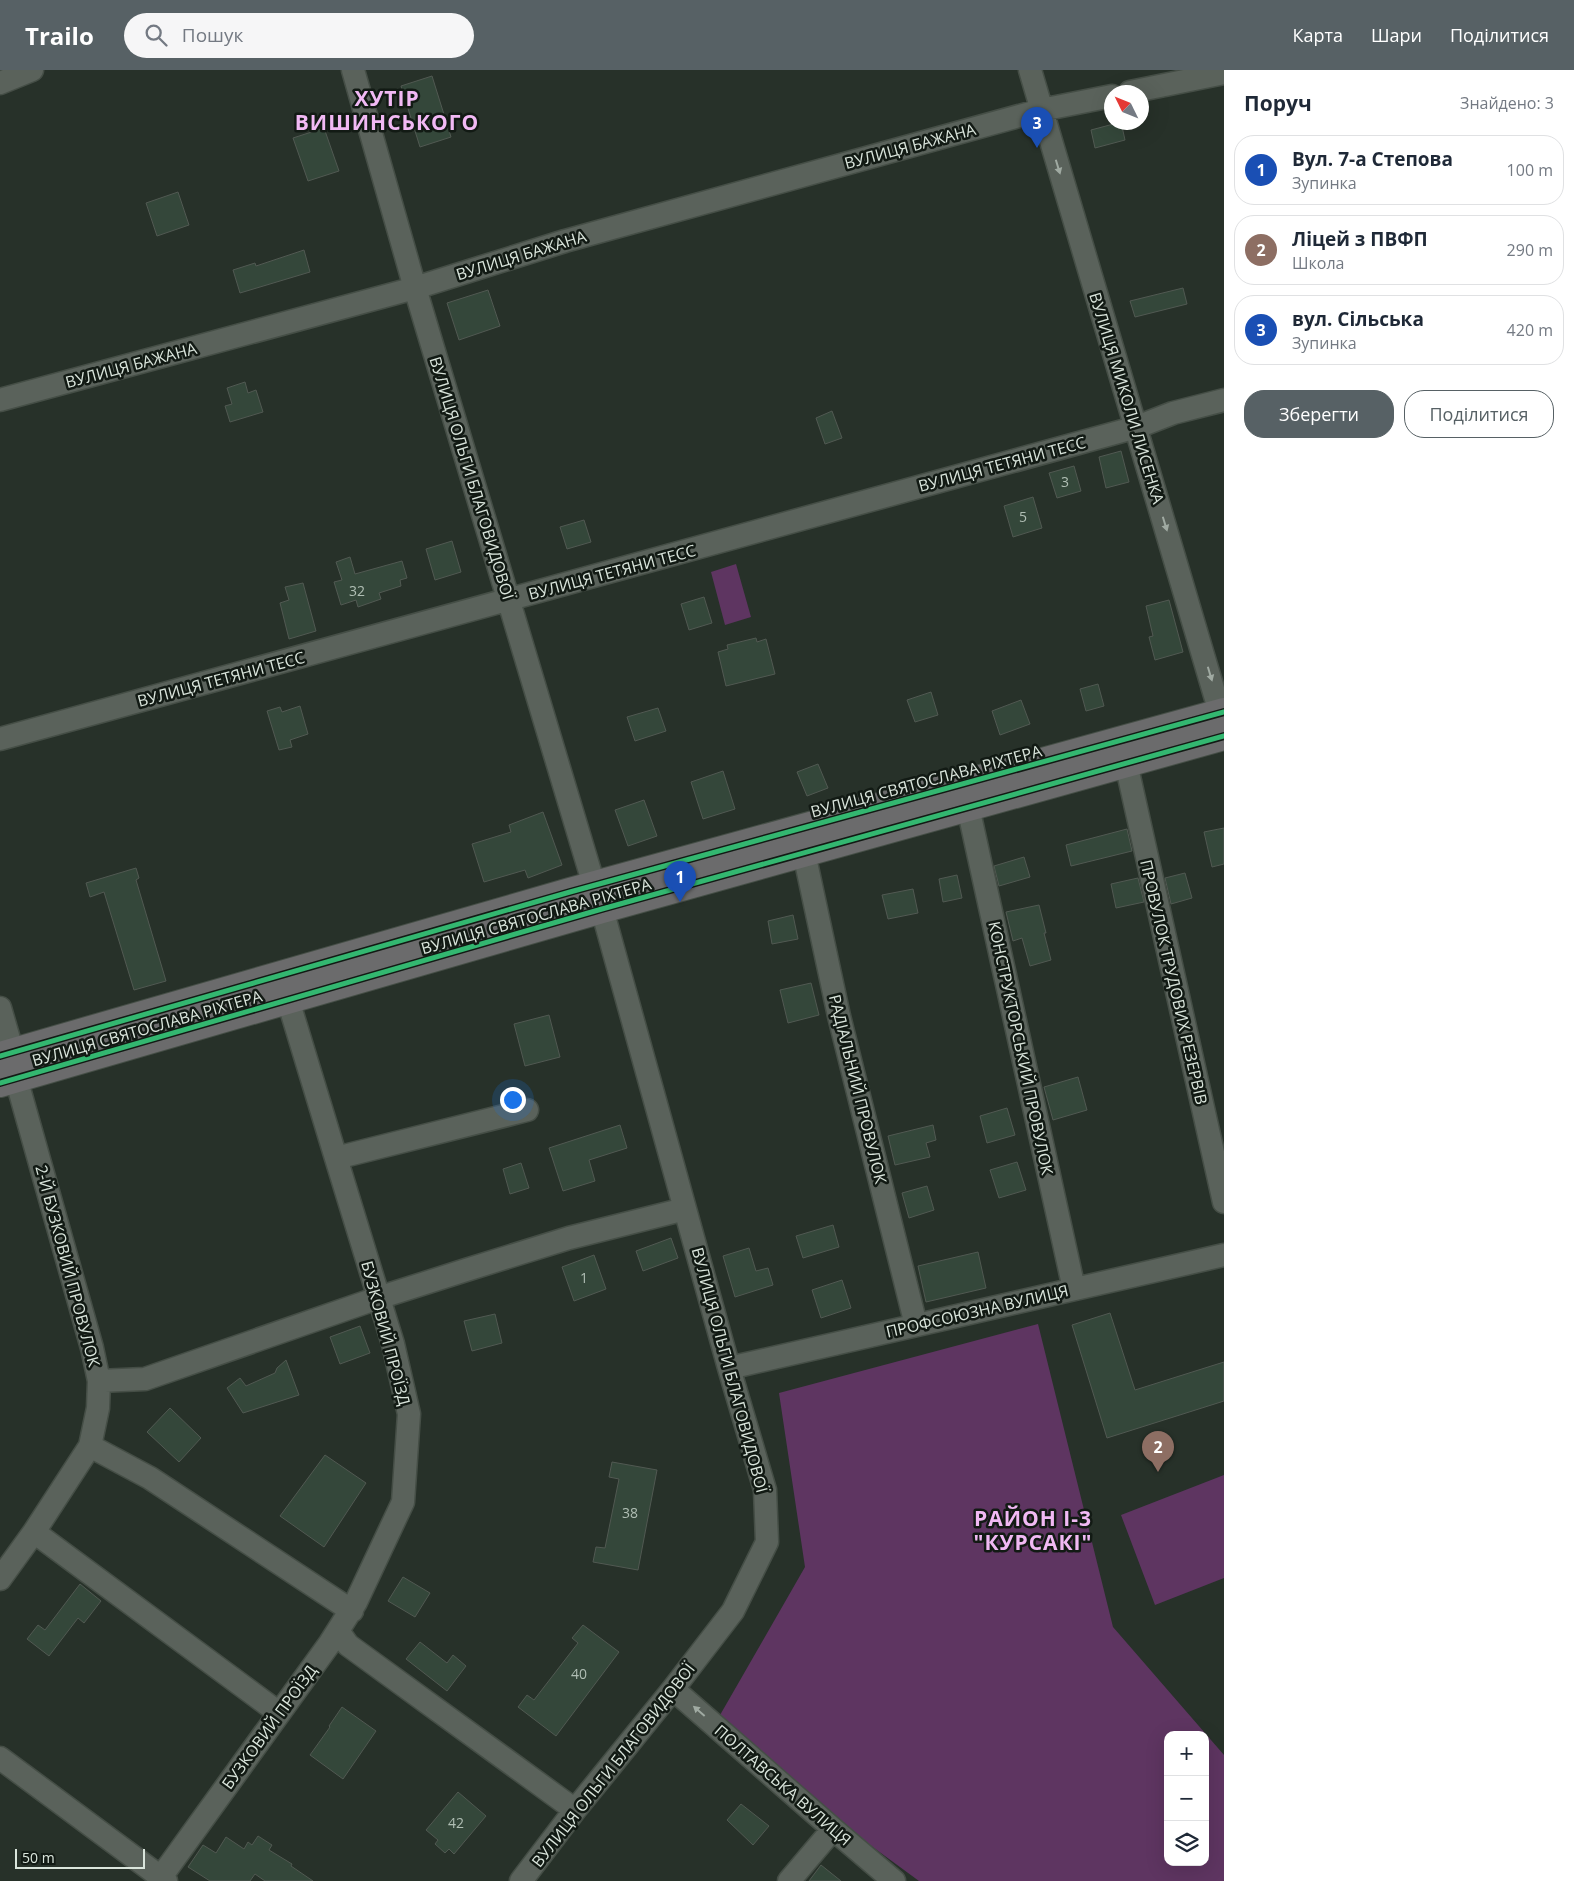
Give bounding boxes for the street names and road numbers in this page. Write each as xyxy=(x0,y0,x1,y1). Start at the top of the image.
street label: ВУЛИЦЯ БАЖАНА xyxy=(842,118,979,174)
street label: ВУЛИЦЯ БАЖАНА xyxy=(453,224,590,285)
street label: ВУЛИЦЯ МИКОЛИ ЛИСЕНКА xyxy=(1084,290,1170,507)
street label: ВУЛИЦЯ БАЖАНА xyxy=(63,337,200,393)
street label: ВУЛИЦЯ ОЛЬГИ БЛАГОВИДОВОЇ xyxy=(424,354,520,603)
street label: ВУЛИЦЯ ТЕТЯНИ ТЕСС xyxy=(916,431,1088,497)
street label: ВУЛИЦЯ ТЕТЯНИ ТЕСС xyxy=(526,539,698,605)
street label: ВУЛИЦЯ ТЕТЯНИ ТЕСС xyxy=(135,646,307,712)
street label: ВУЛИЦЯ СВЯТОСЛАВА РІХТЕРА xyxy=(808,739,1045,822)
street label: ПРОВУЛОК ТРУДОВИХ РЕЗЕРВІВ xyxy=(1135,857,1213,1107)
street label: ВУЛИЦЯ СВЯТОСЛАВА РІХТЕРА xyxy=(418,872,654,959)
street label: КОНСТРУКТОРСЬКИЙ ПРОВУЛОК xyxy=(983,919,1059,1177)
street label: ВУЛИЦЯ СВЯТОСЛАВА РІХТЕРА xyxy=(29,984,265,1071)
street label: РАДІАЛЬНИЙ ПРОВУЛОК xyxy=(824,992,892,1186)
street label: 2-Й БУЗКОВИЙ ПРОВУЛОК xyxy=(30,1163,106,1370)
street label: ВУЛИЦЯ ОЛЬГИ БЛАГОВИДОВОЇ xyxy=(687,1245,774,1496)
street label: БУЗКОВИЙ ПРОЇЗД xyxy=(356,1258,416,1408)
street label: ПРОФСОЮЗНА ВУЛИЦЯ xyxy=(884,1279,1070,1343)
street label: ВУЛИЦЯ ОЛЬГИ БЛАГОВИДОВОЇ xyxy=(526,1658,700,1872)
street label: БУЗКОВИЙ ПРОЇЗД xyxy=(216,1660,322,1794)
street label: ПОЛТАВСЬКА ВУЛИЦЯ xyxy=(710,1719,856,1851)

